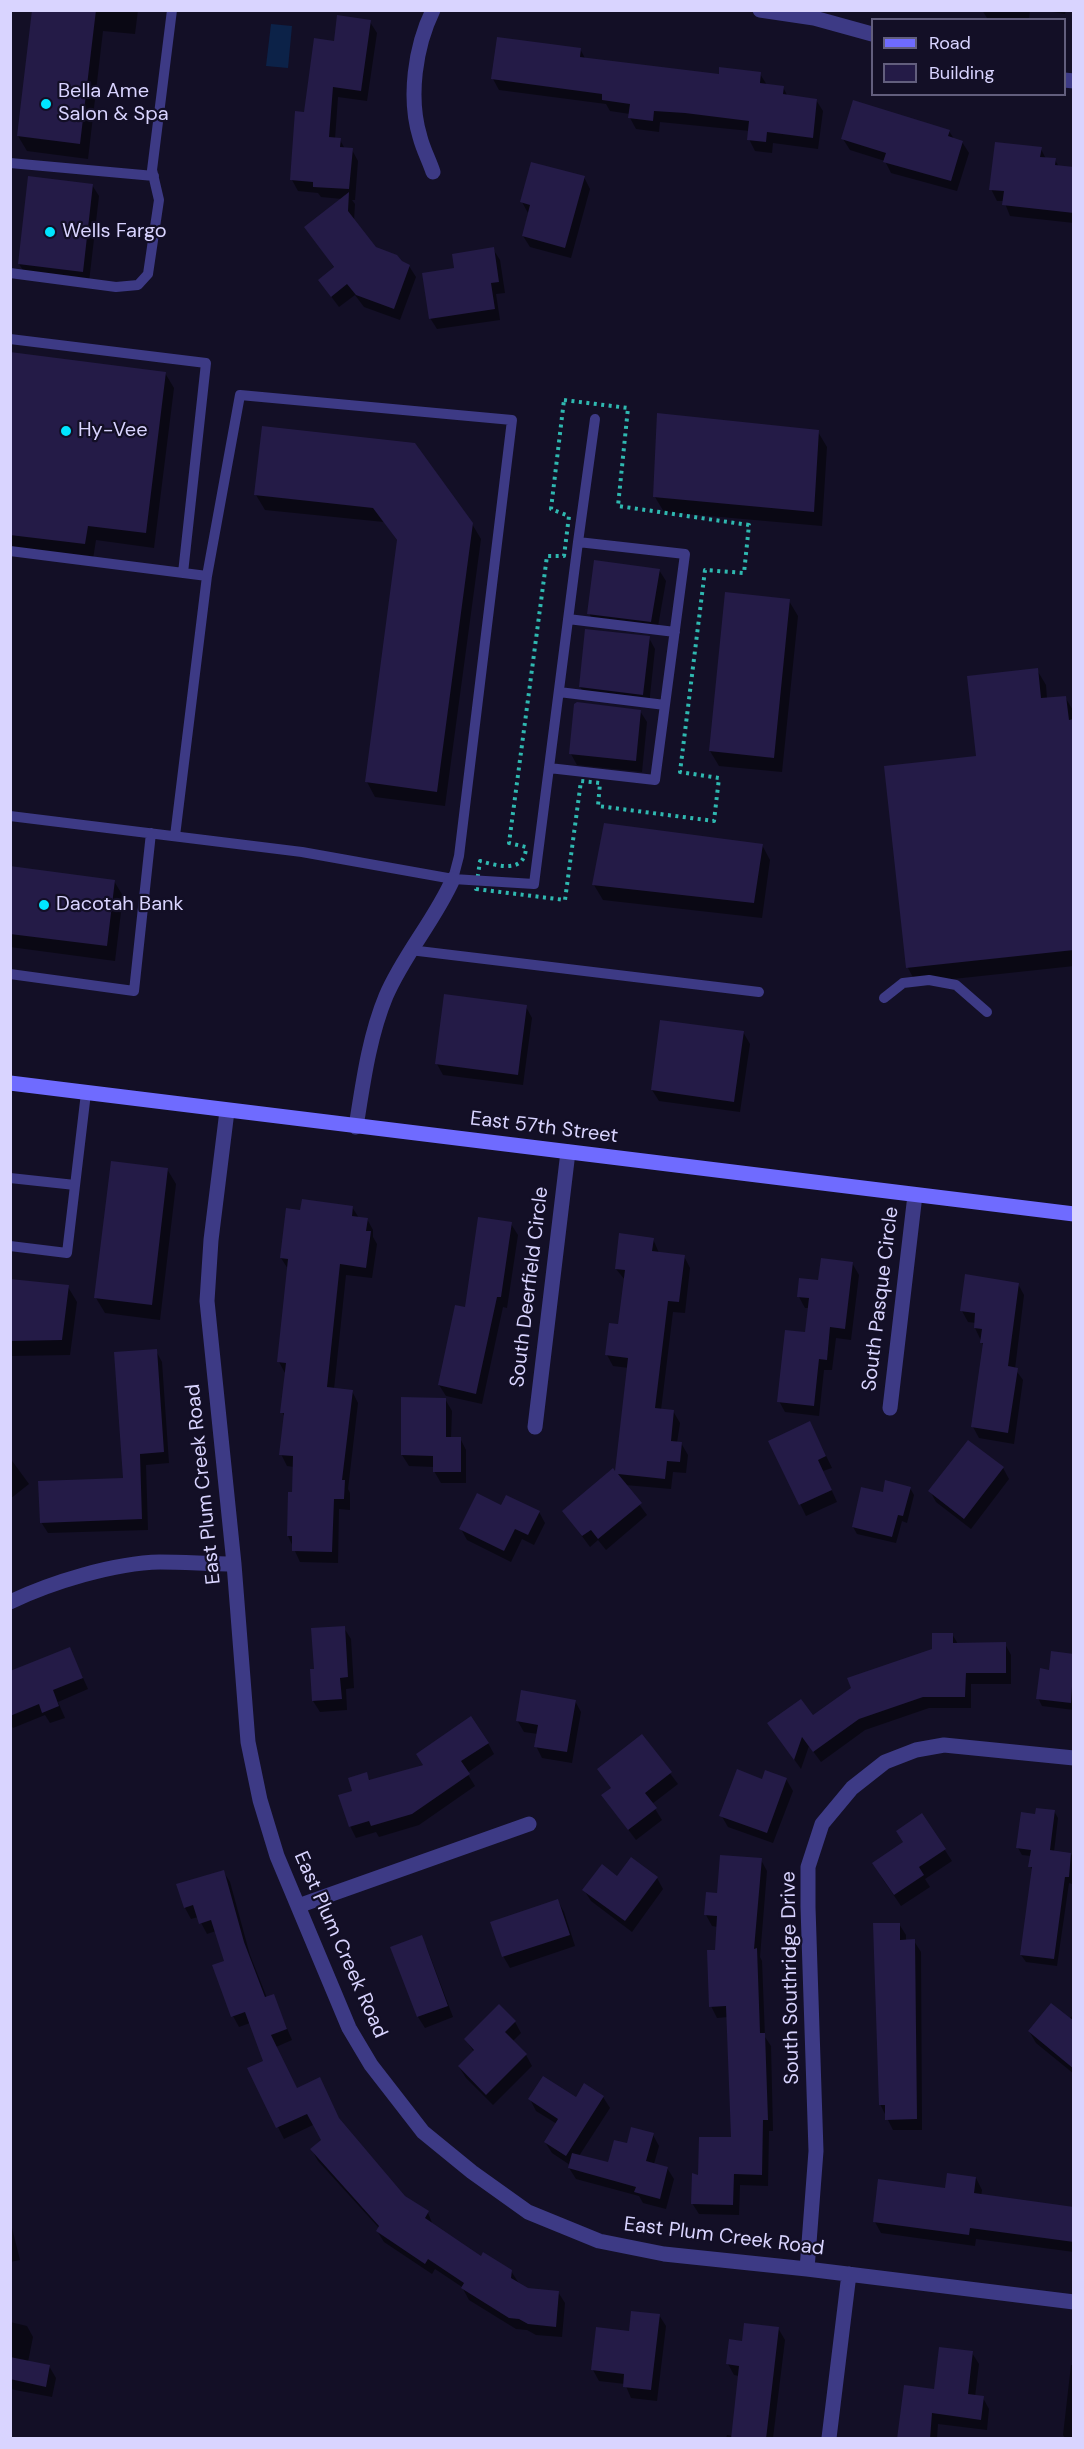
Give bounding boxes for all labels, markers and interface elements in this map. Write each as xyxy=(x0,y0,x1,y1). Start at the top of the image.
legend xyxy=(871,18,1066,96)
text: Road xyxy=(929,31,971,55)
text: Building xyxy=(929,61,994,85)
place label: Bella Ame Salon & Spa xyxy=(58,80,169,127)
marker: Bella Ame Salon & Spa xyxy=(39,97,53,111)
place label: Wells Fargo xyxy=(62,220,167,244)
marker: Wells Fargo xyxy=(43,225,57,239)
place label: Hy-Vee xyxy=(78,419,148,443)
marker: Hy-Vee xyxy=(59,424,73,438)
place label: Dacotah Bank xyxy=(56,893,184,917)
marker: Dacotah Bank xyxy=(37,898,51,912)
street label: East 57th Street xyxy=(469,1107,619,1149)
street label: South Deerfield Circle xyxy=(506,1185,554,1389)
street label: South Pasque Circle xyxy=(858,1205,904,1393)
street label: East Plum Creek Road xyxy=(182,1382,226,1586)
street label: East Plum Creek Road xyxy=(288,1848,392,2042)
street label: South Southridge Drive xyxy=(777,1871,805,2085)
street label: East Plum Creek Road xyxy=(622,2213,826,2261)

